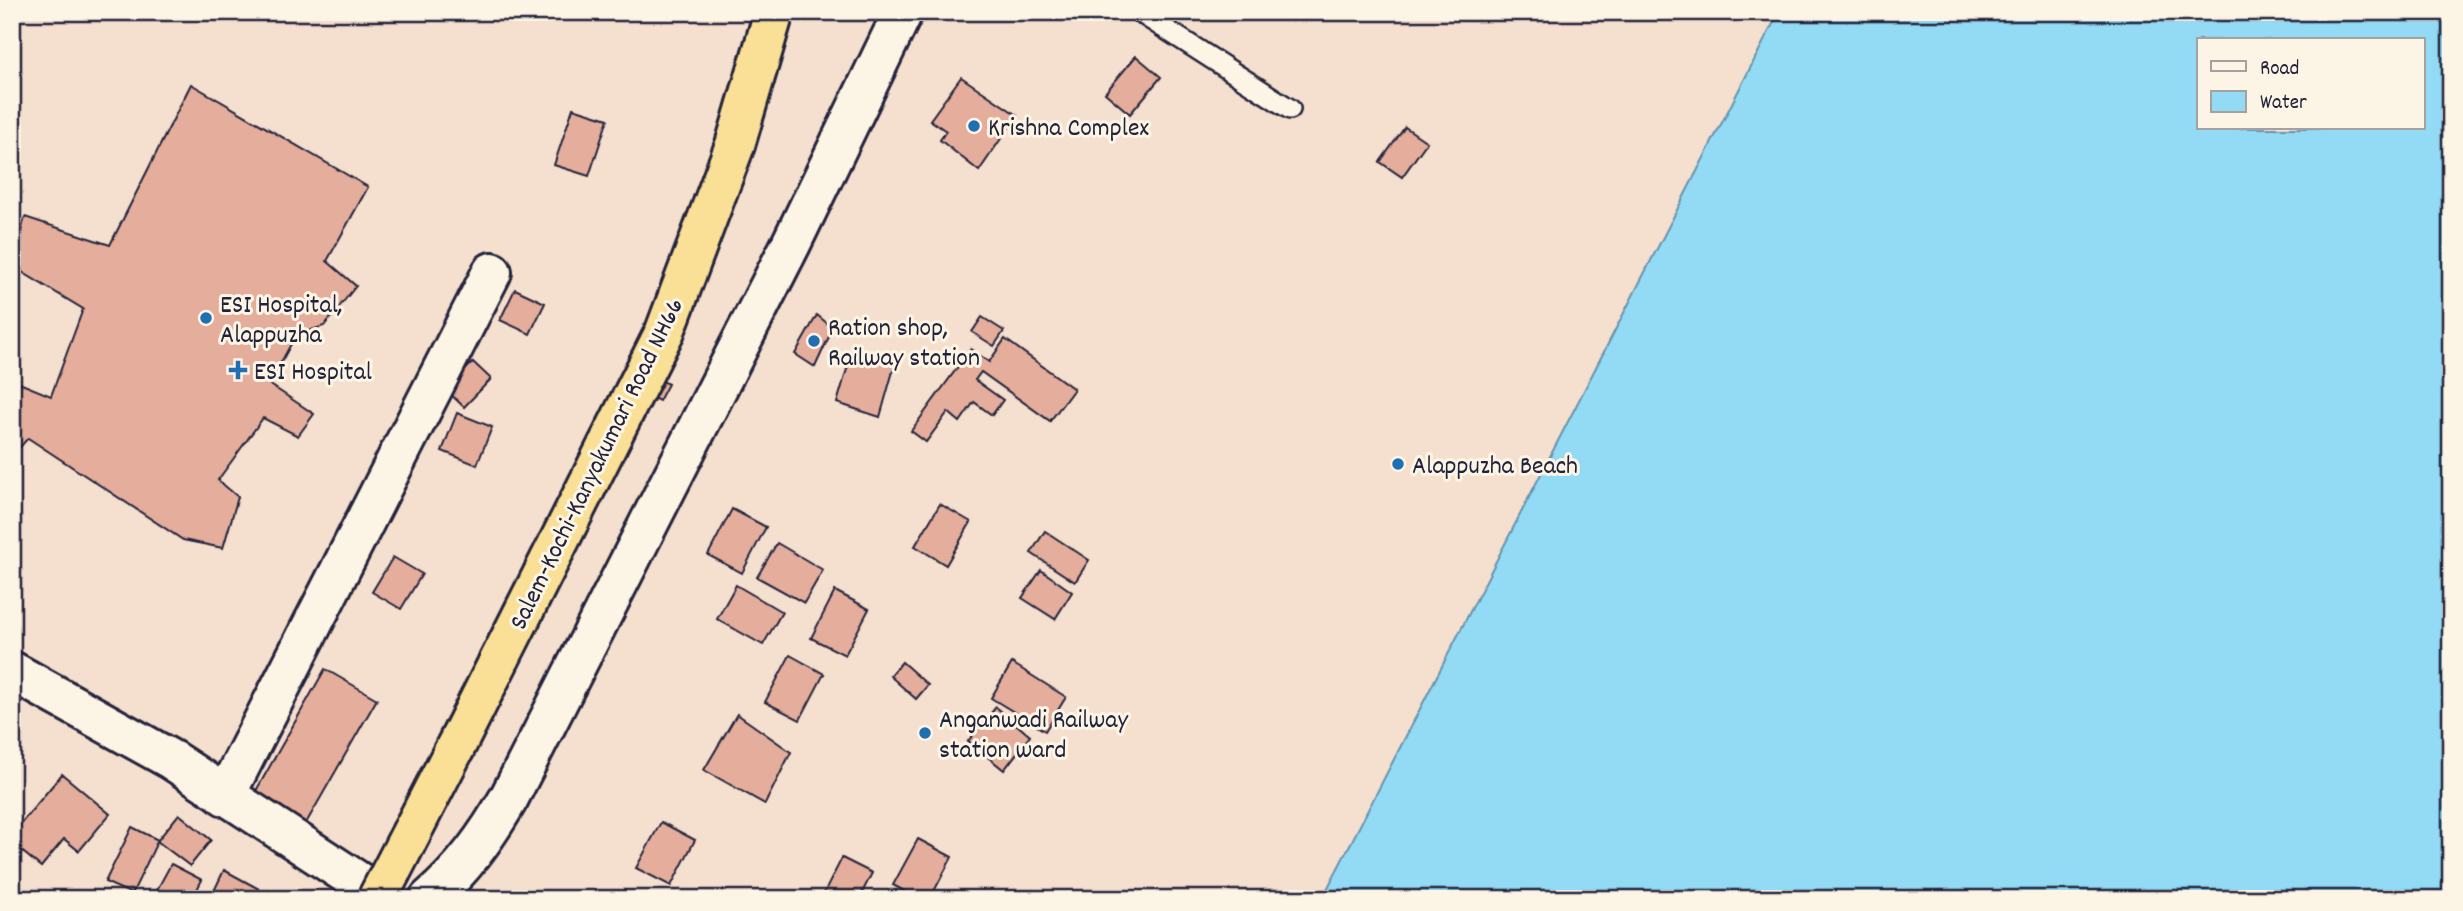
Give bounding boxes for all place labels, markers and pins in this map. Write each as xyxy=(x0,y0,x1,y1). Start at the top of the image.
place label: Krishna Complex xyxy=(988,111,1149,148)
marker: Krishna Complex xyxy=(966,118,982,134)
place label: ESI Hospital, Alappuzha xyxy=(220,288,343,355)
marker: ESI Hospital, Alappuzha xyxy=(198,310,214,326)
place label: Ration shop, Railway station xyxy=(828,311,980,378)
marker: Ration shop, Railway station xyxy=(806,333,822,349)
place label: ESI Hospital xyxy=(254,355,372,392)
marker: ESI Hospital xyxy=(228,360,248,380)
place label: Alappuzha Beach xyxy=(1412,449,1578,486)
marker: Alappuzha Beach xyxy=(1390,456,1406,472)
place label: Anganwadi Railway station ward xyxy=(939,703,1128,770)
marker: Anganwadi Railway station ward xyxy=(917,725,933,741)

